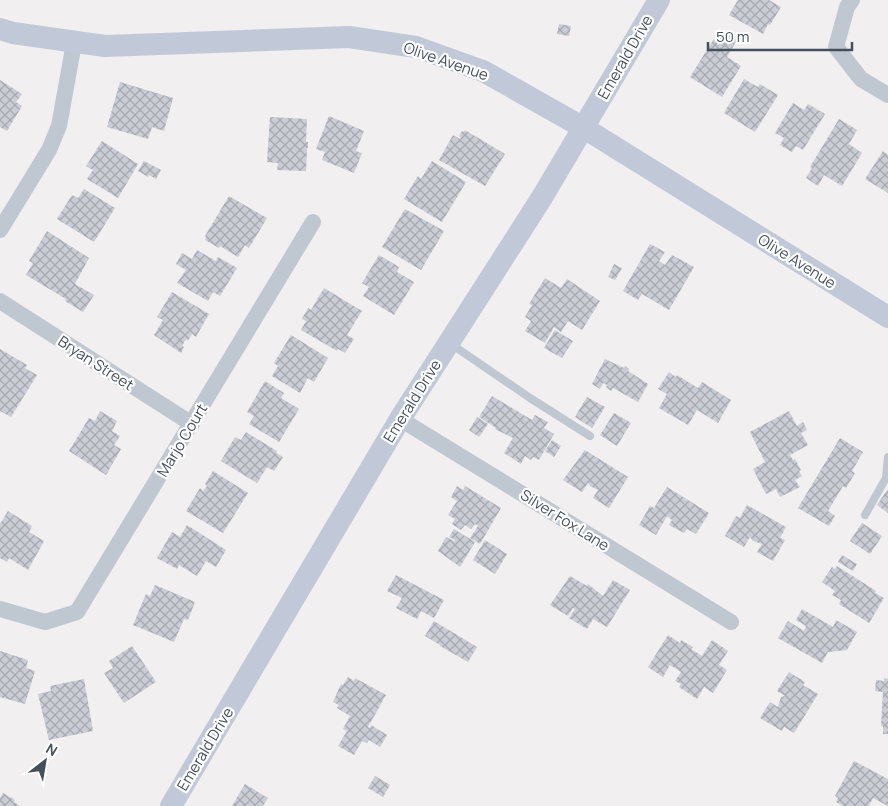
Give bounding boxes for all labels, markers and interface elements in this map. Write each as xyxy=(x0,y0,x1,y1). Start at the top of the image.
street label: Emerald Drive xyxy=(592,11,658,103)
scale bar xyxy=(708,20,852,52)
text: 50 m xyxy=(716,26,750,47)
street label: Olive Avenue xyxy=(401,37,491,85)
street label: Olive Avenue xyxy=(754,229,840,293)
street label: Bryan Street xyxy=(54,331,138,395)
street label: Emerald Drive xyxy=(378,355,446,446)
street label: Marjo Court xyxy=(152,399,212,481)
street label: Silver Fox Lane xyxy=(516,484,614,556)
street label: Emerald Drive xyxy=(172,703,238,795)
north arrow xyxy=(20,736,70,786)
text: N xyxy=(43,739,61,760)

